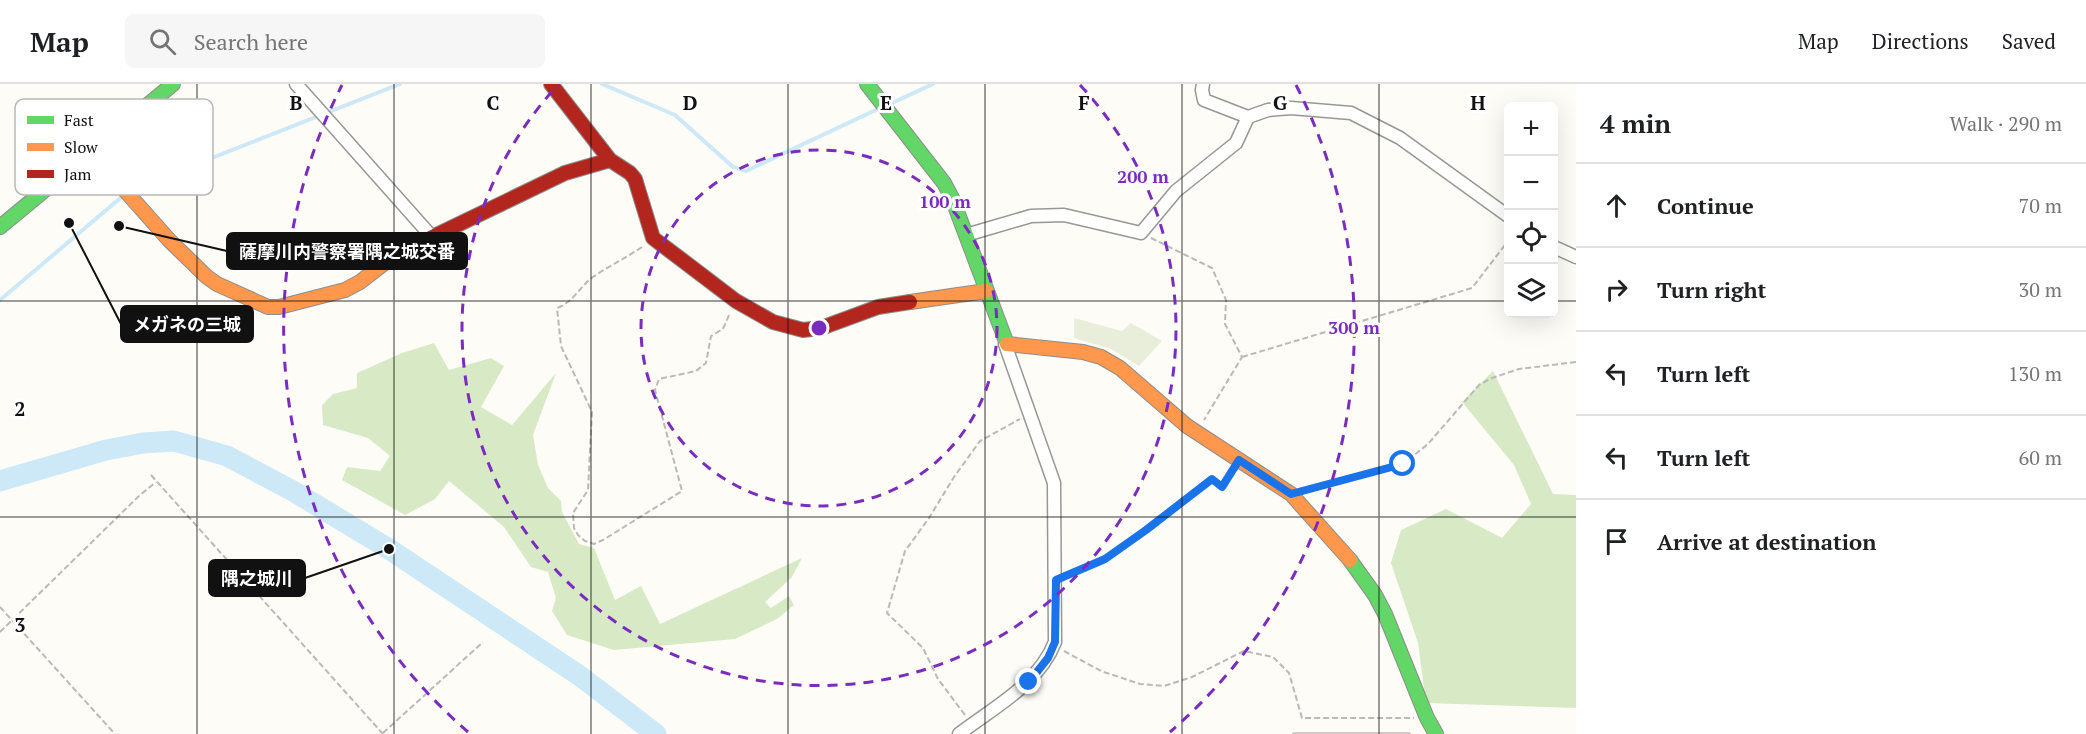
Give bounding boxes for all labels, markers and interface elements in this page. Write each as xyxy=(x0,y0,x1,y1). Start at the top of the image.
search box xyxy=(125,14,545,68)
text: Map xyxy=(30,23,89,60)
icon: search xyxy=(146,25,179,58)
text: Search here xyxy=(194,27,308,56)
text: Map xyxy=(1798,27,1839,55)
text: Directions xyxy=(1872,27,1969,55)
text: Saved xyxy=(2002,27,2056,55)
text: B xyxy=(290,89,303,116)
text: C xyxy=(486,89,500,116)
text: D xyxy=(683,89,697,116)
text: E xyxy=(880,89,892,116)
text: F xyxy=(1078,89,1090,116)
text: G xyxy=(1273,89,1287,116)
text: H xyxy=(1470,89,1486,116)
legend xyxy=(15,99,213,195)
map controls xyxy=(1504,102,1558,318)
button: + xyxy=(1504,102,1558,156)
text: 4 min xyxy=(1600,106,1671,140)
text: Fast xyxy=(64,109,94,131)
text: Walk · 290 m xyxy=(1950,110,2062,137)
text: Slow xyxy=(64,136,98,158)
button: − xyxy=(1504,156,1558,210)
text: Jam xyxy=(64,163,92,185)
text: 200 m xyxy=(1117,164,1169,188)
text: 100 m xyxy=(919,189,971,213)
icon: ahead xyxy=(1600,189,1633,222)
text: Continue xyxy=(1657,191,1754,220)
text: 70 m xyxy=(2019,192,2062,219)
button: locate xyxy=(1504,210,1558,264)
callout: 薩摩川内警察署隅之城交番 xyxy=(227,233,467,269)
text: 薩摩川内警察署隅之城交番 xyxy=(239,239,455,263)
button: layers xyxy=(1504,264,1558,318)
icon: right xyxy=(1600,273,1633,306)
text: Turn right xyxy=(1657,275,1766,304)
text: 30 m xyxy=(2019,276,2062,303)
callout: メガネの三城 xyxy=(121,306,253,342)
text: メガネの三城 xyxy=(133,312,241,336)
text: 300 m xyxy=(1328,315,1380,339)
centre of rings xyxy=(809,318,829,338)
icon: left xyxy=(1600,357,1633,390)
text: Turn left xyxy=(1657,359,1750,388)
text: 130 m xyxy=(2008,360,2062,387)
text: 2 xyxy=(14,395,26,422)
icon: left xyxy=(1600,441,1633,474)
text: Turn left xyxy=(1657,443,1750,472)
text: 60 m xyxy=(2019,444,2062,471)
route start xyxy=(1389,450,1415,476)
icon: arrive xyxy=(1600,525,1633,558)
text: Arrive at destination xyxy=(1657,527,1876,556)
callout: 隅之城川 xyxy=(209,560,305,596)
text: 隅之城川 xyxy=(221,566,293,590)
text: 3 xyxy=(14,611,26,638)
route end xyxy=(1015,668,1041,694)

